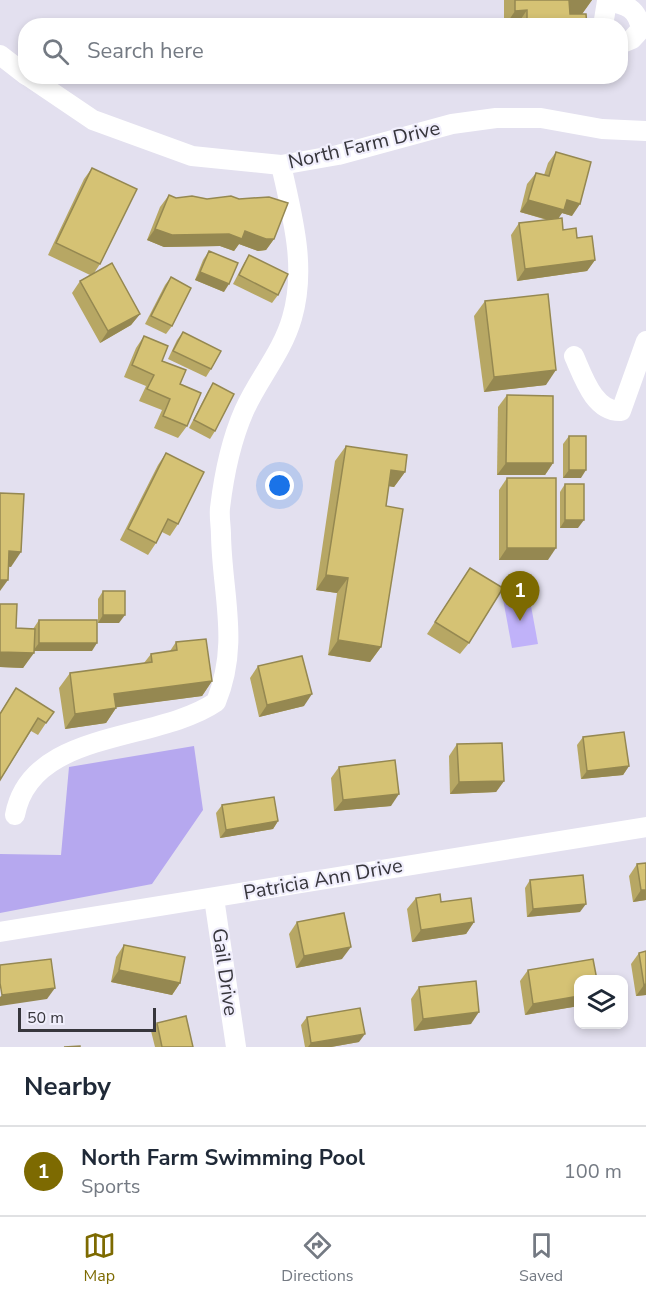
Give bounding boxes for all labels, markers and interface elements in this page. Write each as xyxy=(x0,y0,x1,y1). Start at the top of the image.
search box xyxy=(18,18,628,84)
icon: search xyxy=(39,35,72,68)
text: Search here xyxy=(87,36,204,66)
street label: North Farm Drive xyxy=(285,114,443,176)
your location xyxy=(265,471,294,500)
pin: 1 xyxy=(500,572,540,621)
street label: Patricia Ann Drive xyxy=(241,852,405,906)
street label: Gail Drive xyxy=(205,926,245,1018)
map controls xyxy=(574,975,628,1029)
button: layers xyxy=(574,975,628,1029)
scale bar xyxy=(18,1005,156,1032)
text: 50 m xyxy=(27,1007,64,1029)
text: Nearby xyxy=(24,1069,111,1104)
text: North Farm Swimming Pool xyxy=(81,1143,365,1173)
text: 1 xyxy=(38,1158,50,1185)
text: 100 m xyxy=(564,1158,622,1185)
text: Sports xyxy=(81,1173,140,1200)
tab: Map xyxy=(83,1229,116,1287)
tab: Directions xyxy=(281,1229,353,1287)
tab: Saved xyxy=(519,1229,563,1287)

